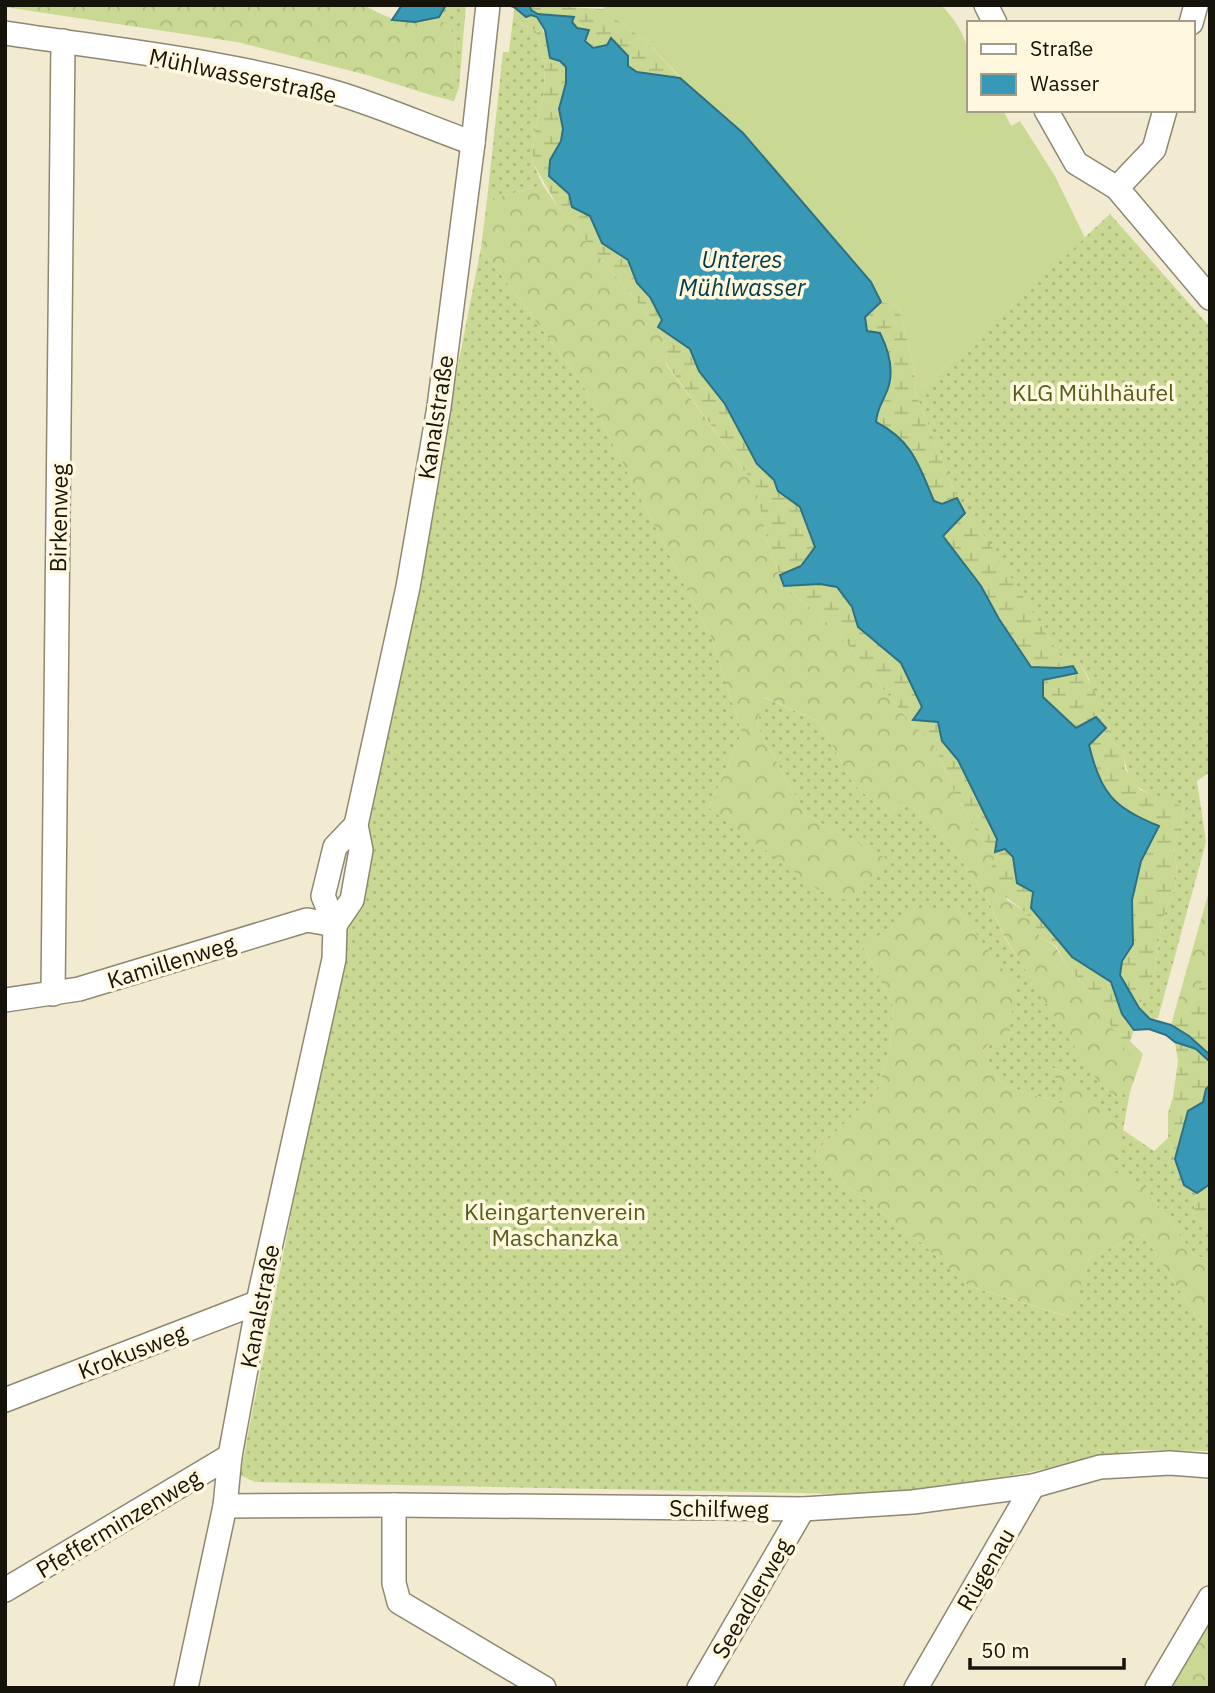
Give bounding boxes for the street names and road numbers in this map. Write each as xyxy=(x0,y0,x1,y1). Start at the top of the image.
street label: Mühlwasserstraße xyxy=(146,40,340,110)
street label: Kanalstraße xyxy=(410,353,460,481)
street label: Birkenweg xyxy=(42,463,74,573)
street label: Kamillenweg xyxy=(103,927,239,995)
street label: Kanalstraße xyxy=(232,1242,286,1370)
street label: Krokusweg xyxy=(73,1317,191,1385)
street label: Pfefferminzenweg xyxy=(30,1462,206,1584)
street label: Schilfweg xyxy=(669,1492,769,1524)
street label: Rügenau xyxy=(949,1522,1021,1616)
street label: Seeadlerweg xyxy=(705,1532,797,1664)

